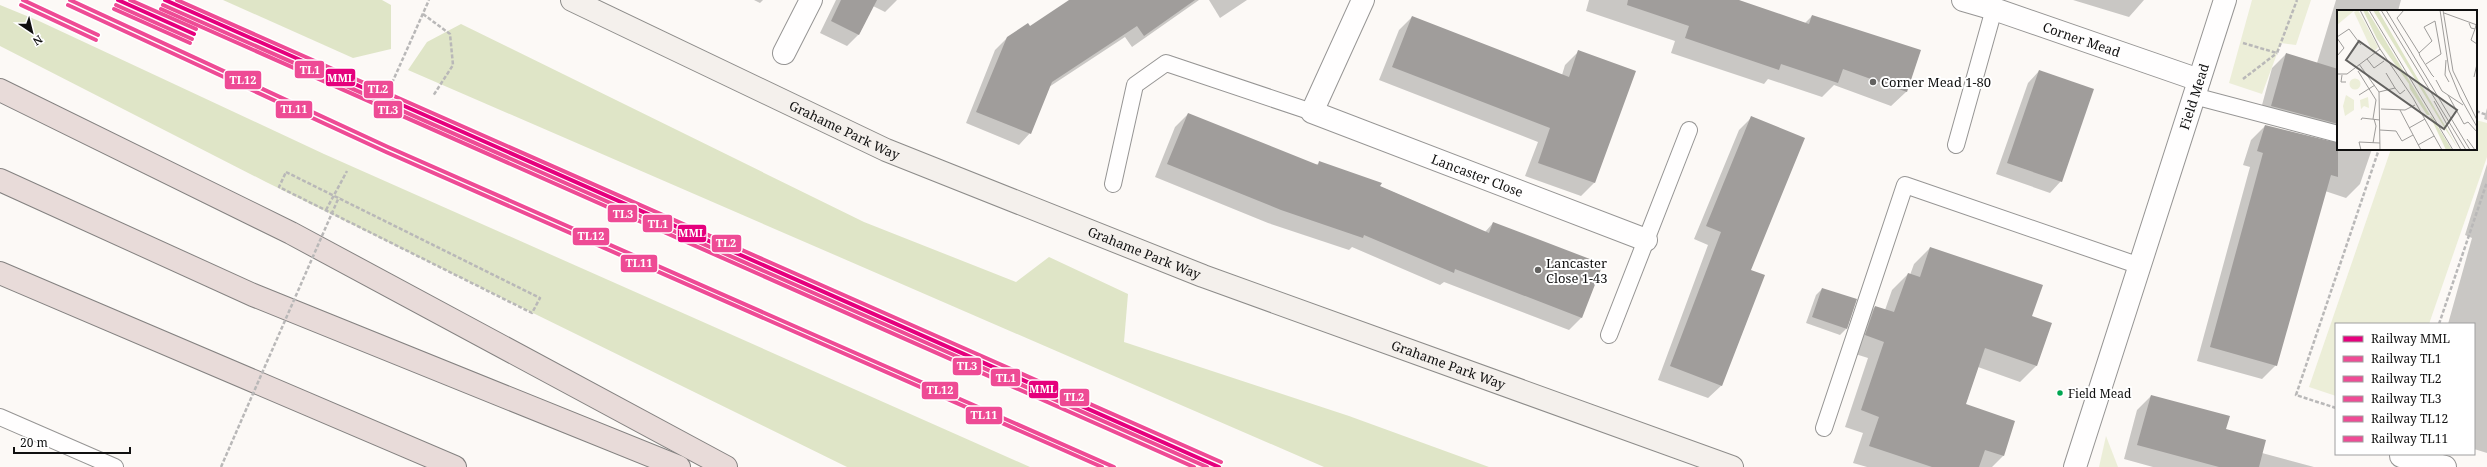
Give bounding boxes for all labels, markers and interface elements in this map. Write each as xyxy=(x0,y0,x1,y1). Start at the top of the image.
inset map xyxy=(2337,10,2477,150)
north arrow xyxy=(12,12,52,52)
street label: Corner Mead xyxy=(2040,18,2123,61)
text: N xyxy=(30,32,46,49)
line badge: TL1 xyxy=(294,60,325,79)
street label: Field Mead xyxy=(2175,61,2213,132)
text: TL1 xyxy=(300,62,320,77)
line badge: MML xyxy=(325,68,356,87)
line badge: TL12 xyxy=(224,70,262,90)
text: MML xyxy=(327,70,355,85)
text: TL12 xyxy=(230,72,256,87)
place label: Corner Mead 1-80 xyxy=(1881,73,1991,91)
marker: Corner Mead 1-80 xyxy=(1868,77,1878,87)
line badge: TL2 xyxy=(363,80,394,99)
text: TL2 xyxy=(368,81,388,96)
street label: Grahame Park Way xyxy=(786,96,903,164)
line badge: TL11 xyxy=(275,100,313,119)
line badge: TL3 xyxy=(373,100,403,119)
text: TL11 xyxy=(281,101,307,116)
text: TL3 xyxy=(378,102,398,117)
street label: Lancaster Close xyxy=(1429,150,1526,201)
line badge: TL3 xyxy=(607,204,638,223)
text: TL3 xyxy=(613,206,633,221)
line badge: TL1 xyxy=(642,214,673,233)
text: TL1 xyxy=(648,216,668,231)
street label: Grahame Park Way xyxy=(1085,222,1204,283)
line badge: MML xyxy=(677,224,707,243)
text: MML xyxy=(678,225,706,240)
line badge: TL12 xyxy=(572,227,610,246)
text: TL12 xyxy=(578,228,604,243)
line badge: TL2 xyxy=(711,234,742,253)
text: TL2 xyxy=(716,235,736,250)
line badge: TL11 xyxy=(620,254,658,273)
place label: Lancaster Close 1-43 xyxy=(1546,254,1608,287)
text: TL11 xyxy=(626,255,652,270)
marker: Lancaster Close 1-43 xyxy=(1533,265,1543,275)
legend xyxy=(2335,323,2475,455)
text: Railway MML xyxy=(2371,330,2450,347)
street label: Grahame Park Way xyxy=(1389,336,1509,394)
text: Railway TL1 xyxy=(2371,350,2442,367)
line badge: TL3 xyxy=(952,357,982,376)
text: TL3 xyxy=(957,358,977,373)
line badge: TL1 xyxy=(990,368,1021,387)
text: TL1 xyxy=(996,370,1016,385)
text: Railway TL2 xyxy=(2371,370,2442,387)
line badge: MML xyxy=(1028,380,1059,399)
line badge: TL12 xyxy=(921,381,959,400)
text: MML xyxy=(1029,381,1057,396)
text: TL12 xyxy=(927,382,953,397)
place label: Field Mead xyxy=(2068,385,2132,402)
line badge: TL2 xyxy=(1059,388,1090,407)
marker: Field Mead xyxy=(2055,388,2065,398)
text: TL2 xyxy=(1064,389,1084,404)
text: Railway TL3 xyxy=(2371,390,2442,407)
line badge: TL11 xyxy=(965,406,1003,425)
text: TL11 xyxy=(971,407,997,422)
text: Railway TL12 xyxy=(2371,410,2448,427)
scale bar xyxy=(14,429,130,455)
text: Railway TL11 xyxy=(2371,430,2448,447)
text: 20 m xyxy=(20,434,48,451)

